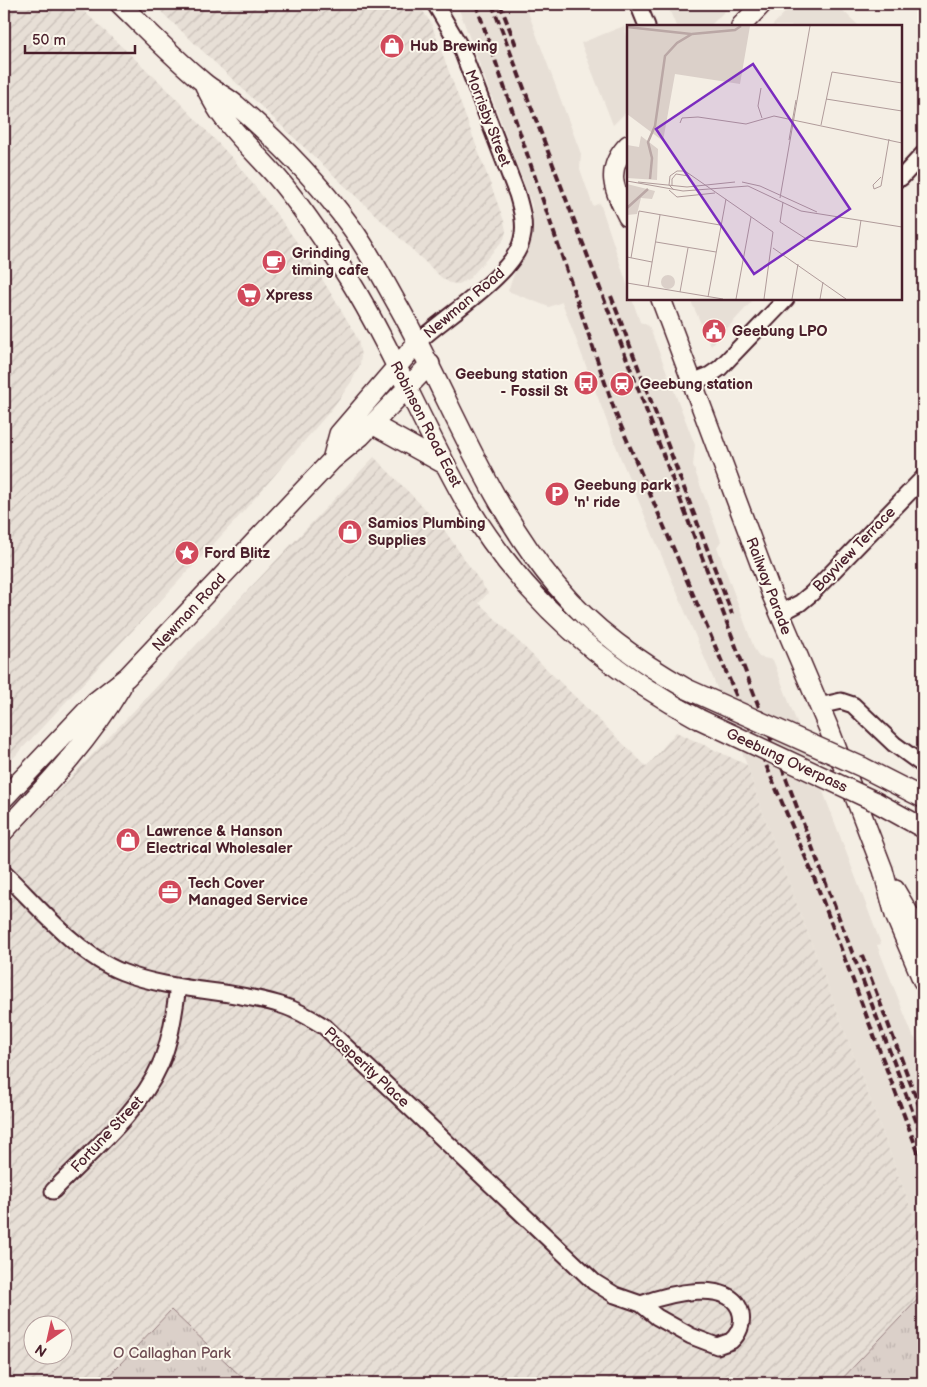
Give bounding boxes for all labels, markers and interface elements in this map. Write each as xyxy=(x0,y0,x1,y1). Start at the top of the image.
scale bar xyxy=(25,22,135,54)
inset map xyxy=(627,25,902,300)
text: 50 m xyxy=(32,31,66,50)
shop icon: Hub Brewing xyxy=(379,33,405,59)
place label: Hub Brewing xyxy=(410,37,498,56)
street label: Morrisby Street xyxy=(460,67,515,170)
place label: Grinding timing cafe xyxy=(291,244,369,280)
cafe icon: Grinding timing cafe xyxy=(261,249,287,275)
street label: Newman Road xyxy=(420,264,509,343)
supermarket icon: Xpress xyxy=(236,282,262,308)
place label: Xpress xyxy=(266,286,313,305)
public building icon: Geebung LPO xyxy=(701,318,727,344)
place label: Geebung LPO xyxy=(732,322,827,341)
street label: Robinson Road East xyxy=(386,358,466,491)
place label: Geebung station - Fossil St xyxy=(455,365,568,401)
bus stop icon: Geebung station - Fossil St xyxy=(573,370,599,396)
station icon: Geebung station xyxy=(609,371,635,397)
place label: Geebung station xyxy=(640,375,753,394)
place label: Geebung park 'n' ride xyxy=(574,476,672,512)
parking icon: Geebung park 'n' ride xyxy=(544,481,570,507)
street label: Bayview Terrace xyxy=(809,503,900,596)
place label: Samios Plumbing Supplies xyxy=(368,514,485,550)
shop icon: Samios Plumbing Supplies xyxy=(337,519,363,545)
street label: Railway Parade xyxy=(741,535,796,638)
place icon: Ford Blitz xyxy=(174,540,200,566)
place label: Ford Blitz xyxy=(204,544,271,563)
street label: Newman Road xyxy=(148,569,230,655)
street label: Geebung Overpass xyxy=(723,724,851,797)
place label: Lawrence & Hanson Electrical Wholesaler xyxy=(146,822,293,858)
shop icon: Lawrence & Hanson Electrical Wholesaler xyxy=(115,827,141,853)
place label: Tech Cover Managed Service xyxy=(188,874,308,910)
office icon: Tech Cover Managed Service xyxy=(157,879,183,905)
street label: Prosperity Place xyxy=(320,1023,413,1112)
street label: Fortune Street xyxy=(67,1092,148,1177)
north arrow xyxy=(22,1314,72,1364)
text: N xyxy=(32,1340,50,1360)
park label: O Callaghan Park xyxy=(113,1344,232,1363)

